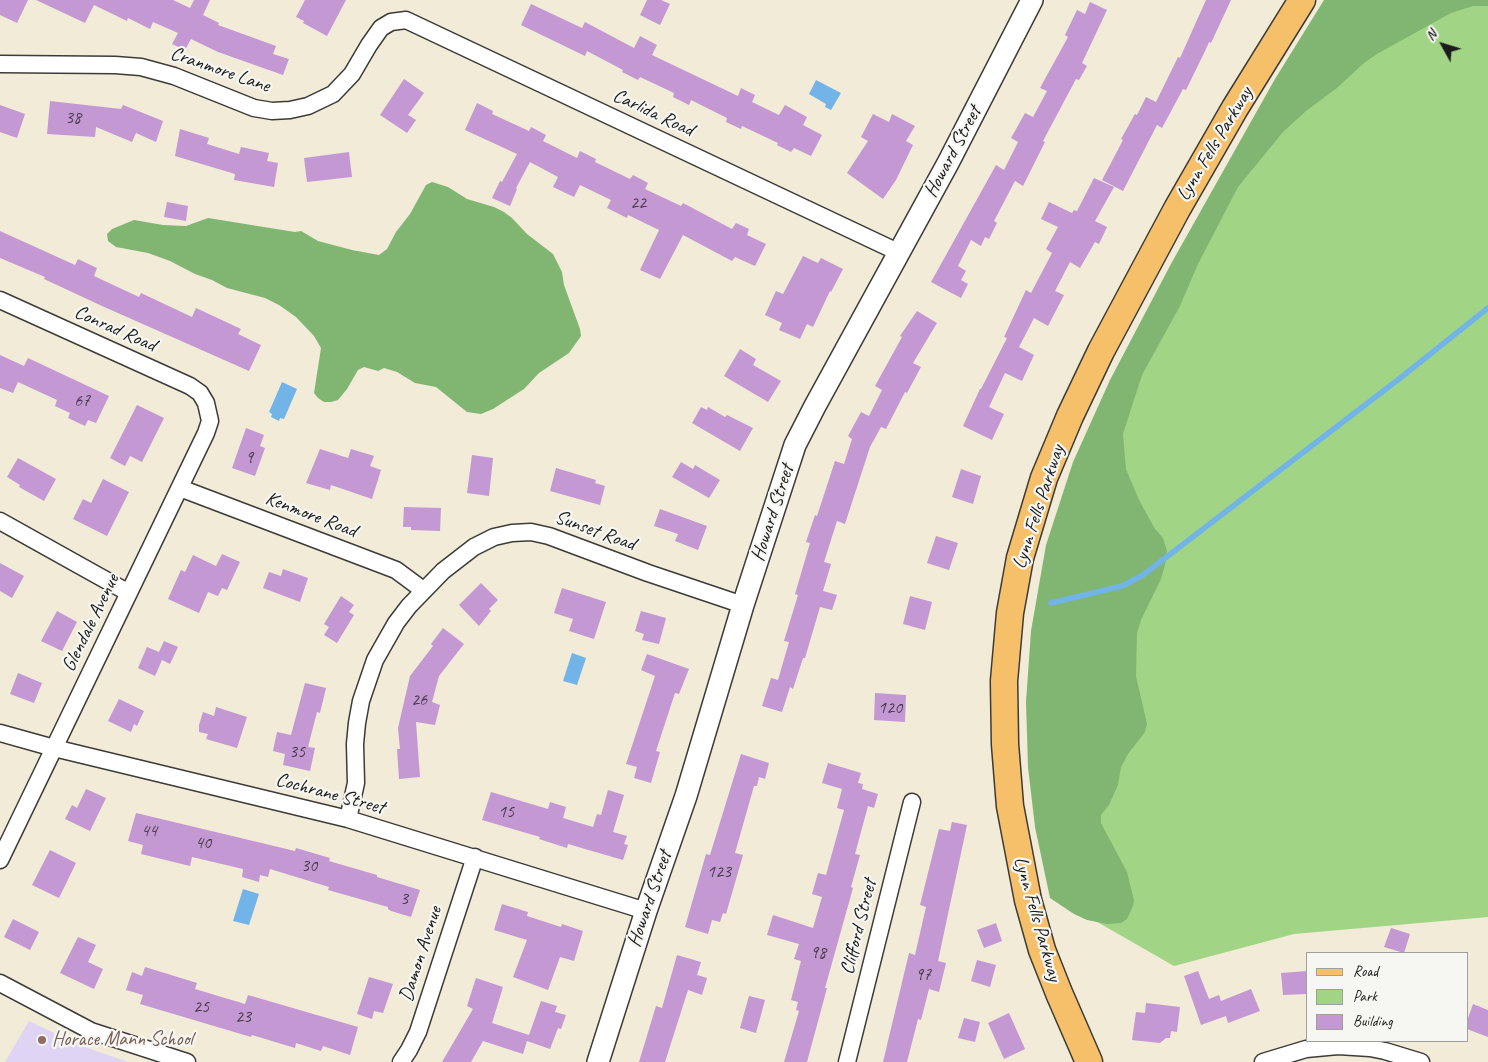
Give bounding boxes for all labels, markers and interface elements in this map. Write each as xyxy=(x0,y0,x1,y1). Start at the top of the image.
north arrow xyxy=(1418,20,1468,70)
text: N xyxy=(1422,27,1440,44)
street label: Cranmore Lane xyxy=(167,42,273,98)
street label: Lynn Fells Parkway xyxy=(1172,83,1258,205)
street label: Carlida Road xyxy=(609,84,697,142)
street label: Howard Street xyxy=(919,102,987,202)
house number: 38 xyxy=(65,107,81,129)
house number: 22 xyxy=(630,192,646,214)
street label: Conrad Road xyxy=(70,300,160,358)
house number: 67 xyxy=(74,390,90,412)
street label: Lynn Fells Parkway xyxy=(1008,442,1070,572)
house number: 9 xyxy=(245,447,253,469)
street label: Howard Street xyxy=(746,462,800,564)
street label: Kenmore Road xyxy=(262,487,360,543)
street label: Sunset Road xyxy=(551,505,639,557)
street label: Glendale Avenue xyxy=(57,570,125,676)
house number: 26 xyxy=(411,689,427,711)
house number: 120 xyxy=(878,697,902,719)
house number: 35 xyxy=(289,741,305,763)
street label: Cochrane Street xyxy=(273,768,387,820)
house number: 15 xyxy=(498,801,514,823)
house number: 44 xyxy=(141,820,157,842)
house number: 40 xyxy=(195,832,211,854)
street label: Howard Street xyxy=(622,848,678,950)
street label: Lynn Fells Parkway xyxy=(1008,854,1066,984)
house number: 30 xyxy=(301,855,317,877)
house number: 123 xyxy=(707,861,731,883)
street label: Clifford Street xyxy=(836,877,882,977)
house number: 3 xyxy=(400,888,408,910)
street label: Damon Avenue xyxy=(394,904,448,1004)
house number: 98 xyxy=(810,942,826,964)
legend xyxy=(1306,952,1468,1042)
text: Road xyxy=(1353,962,1378,981)
house number: 97 xyxy=(915,964,931,986)
text: Park xyxy=(1353,987,1377,1006)
house number: 25 xyxy=(193,996,209,1018)
house number: 23 xyxy=(235,1006,251,1028)
text: Building xyxy=(1353,1012,1392,1031)
place label: Horace Mann School xyxy=(52,1028,193,1052)
marker: Horace Mann School xyxy=(36,1034,48,1046)

